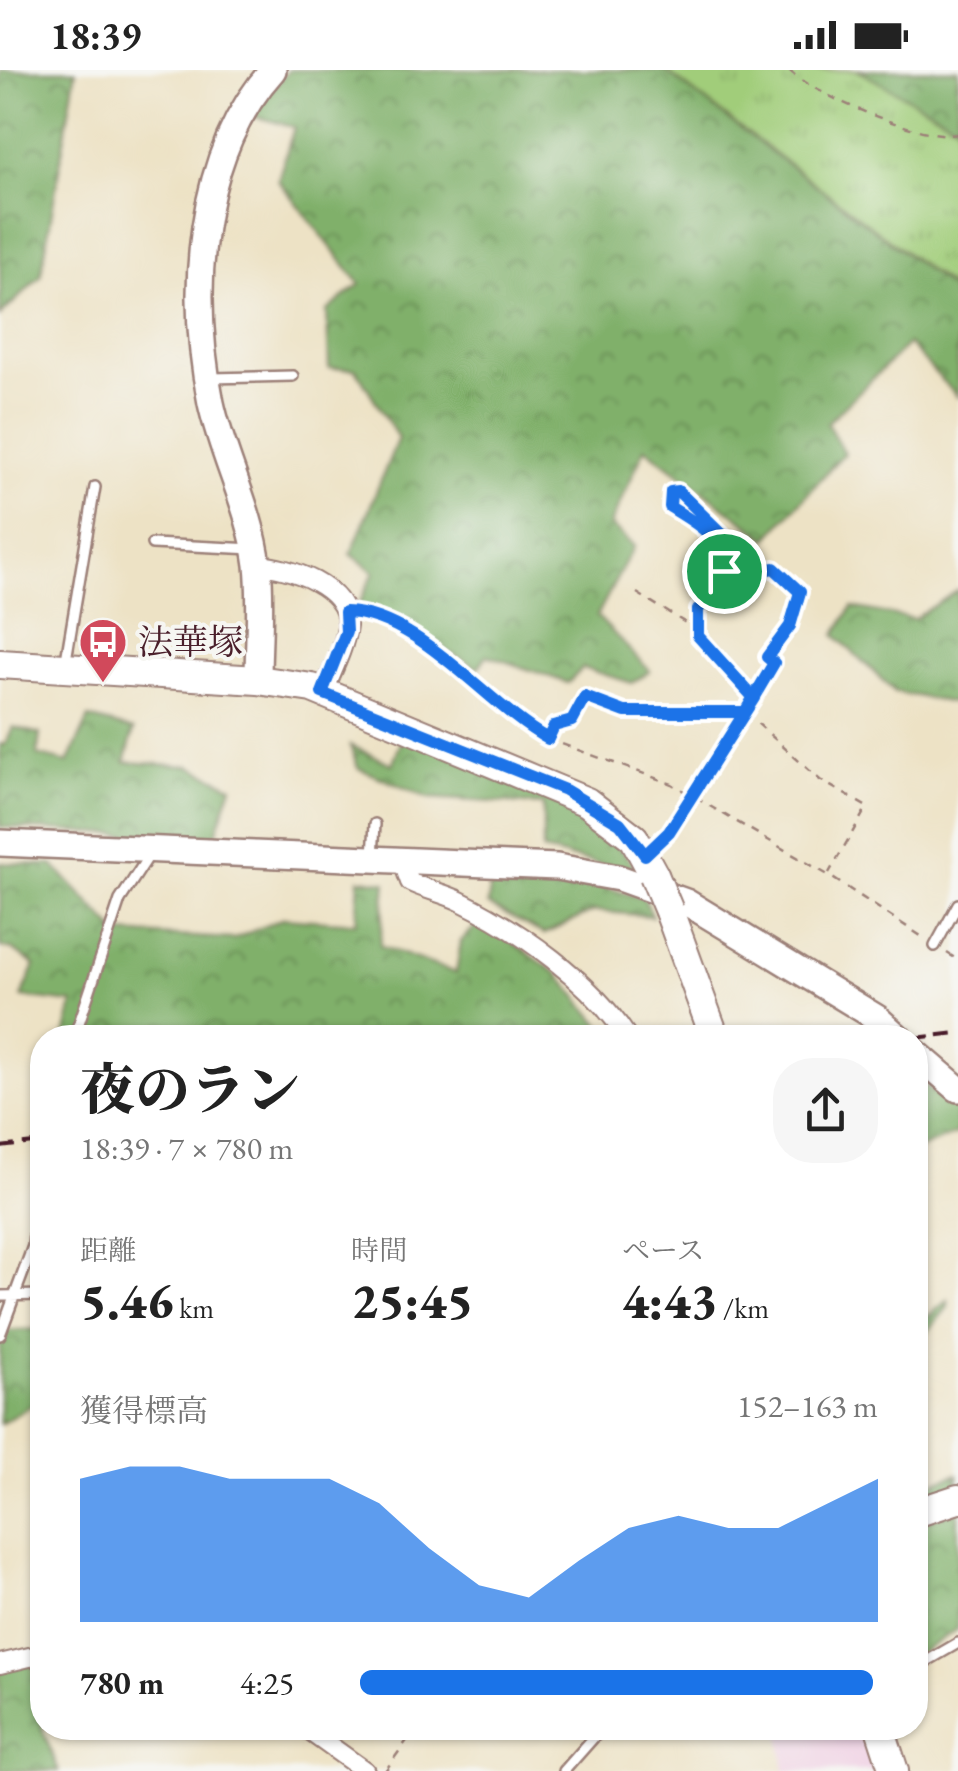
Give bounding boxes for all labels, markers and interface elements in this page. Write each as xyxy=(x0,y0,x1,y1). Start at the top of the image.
text: 18:39 xyxy=(50,11,141,60)
pin xyxy=(682,529,767,614)
icon: arrive xyxy=(697,544,752,599)
bus stop icon: 法華塚 xyxy=(77,616,129,684)
place label: 法華塚 xyxy=(138,619,243,664)
text: 夜のラン xyxy=(80,1054,300,1125)
button: share xyxy=(773,1058,878,1163)
text: 18:39 · 7 × 780 m xyxy=(80,1127,293,1169)
text: 距離 xyxy=(80,1232,136,1268)
text: 時間 xyxy=(351,1232,407,1268)
text: ペース xyxy=(622,1232,705,1268)
text: 5.46 xyxy=(80,1268,174,1333)
text: 25:45 xyxy=(351,1268,473,1333)
text: 4:43 xyxy=(622,1268,717,1333)
text: km xyxy=(174,1290,214,1326)
text: /km xyxy=(717,1290,769,1326)
text: 152–163 m xyxy=(737,1385,878,1427)
text: 獲得標高 xyxy=(80,1390,208,1432)
text: 780 m xyxy=(80,1662,164,1704)
text: 4:25 xyxy=(240,1662,294,1704)

